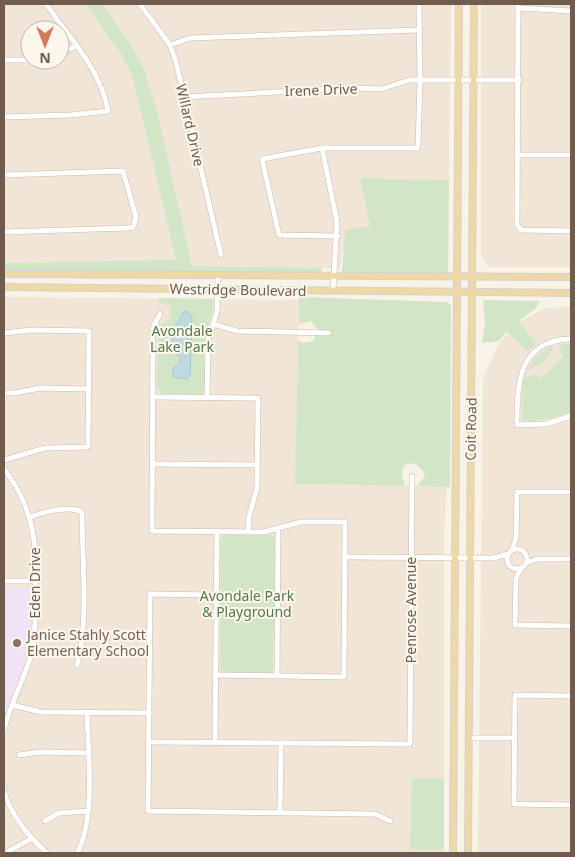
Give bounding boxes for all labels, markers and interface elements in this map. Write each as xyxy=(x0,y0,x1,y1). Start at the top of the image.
north arrow xyxy=(20,20,70,70)
text: N xyxy=(39,49,51,68)
street label: Irene Drive xyxy=(284,79,358,100)
street label: Willard Drive xyxy=(172,82,209,168)
street label: Westridge Boulevard xyxy=(169,279,307,300)
park label: Avondale Lake Park xyxy=(150,321,214,356)
street label: Coit Road xyxy=(460,397,481,461)
street label: Eden Drive xyxy=(25,547,44,619)
street label: Penrose Avenue xyxy=(401,557,420,663)
park label: Avondale Park & Playground xyxy=(200,586,295,621)
place label: Janice Stahly Scott Elementary School xyxy=(25,625,149,660)
marker: Janice Stahly Scott Elementary School xyxy=(11,637,23,649)

